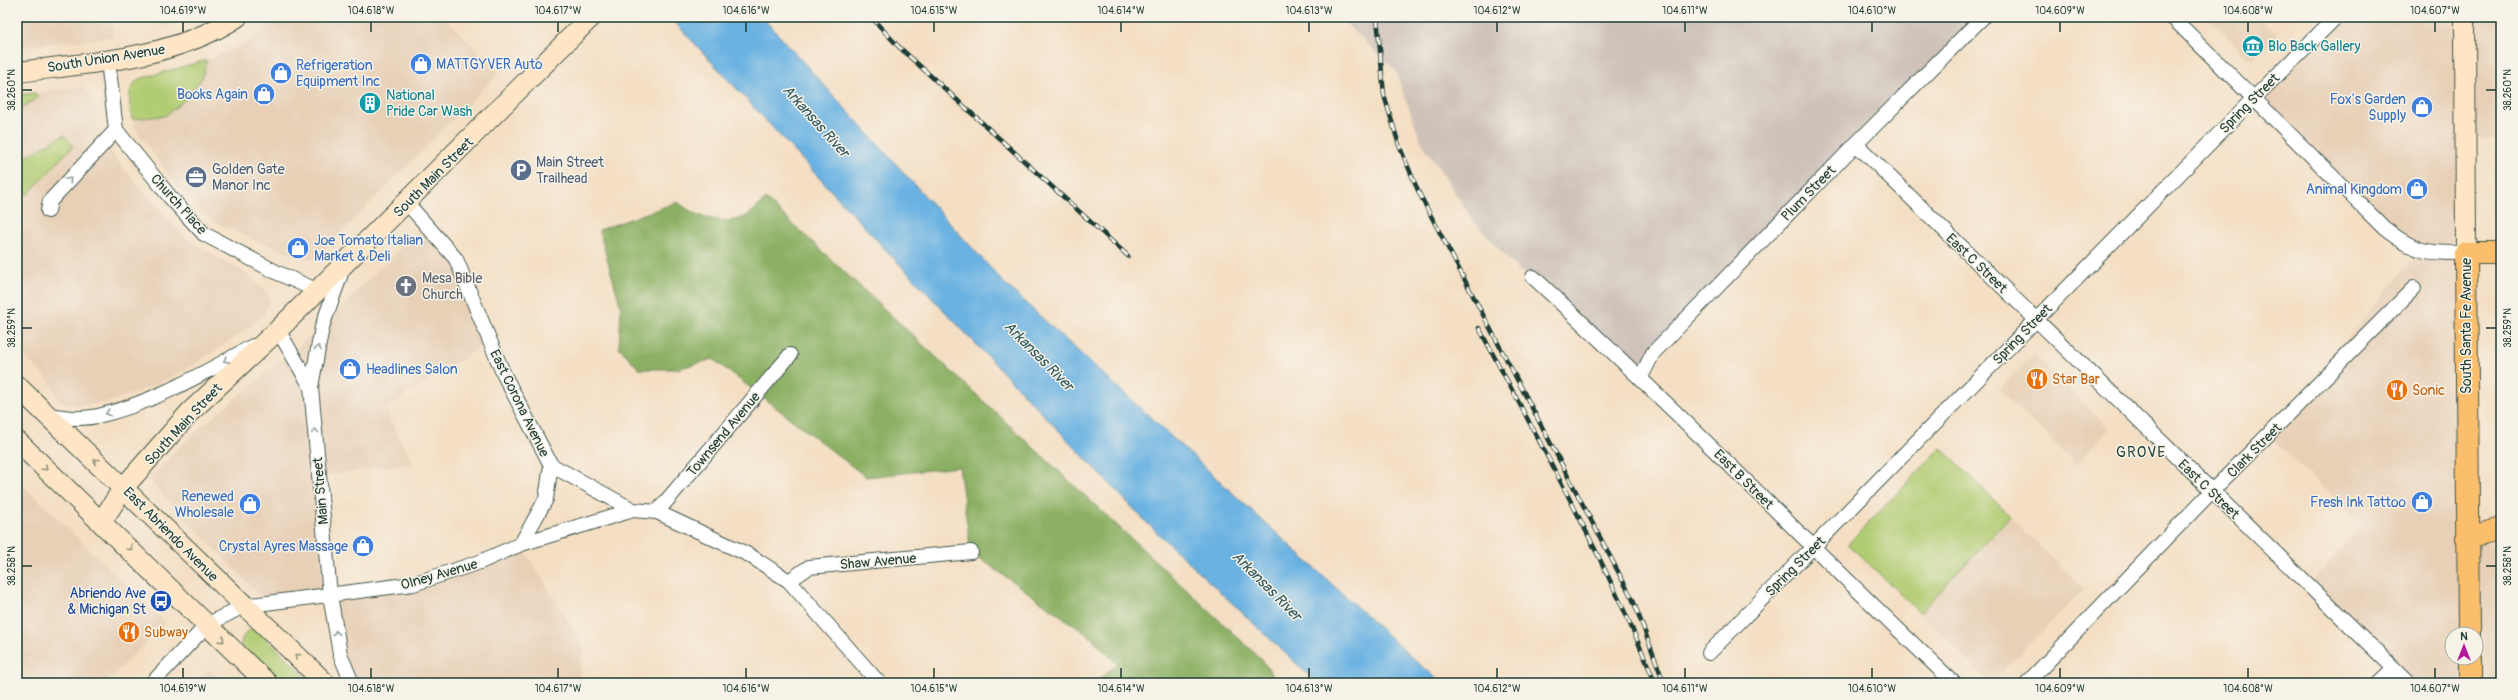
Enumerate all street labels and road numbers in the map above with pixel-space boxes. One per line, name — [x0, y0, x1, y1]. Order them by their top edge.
street label: South Union Avenue — [46, 41, 166, 76]
street label: Spring Street — [2216, 69, 2283, 137]
street label: South Main Street — [390, 134, 477, 221]
street label: Plum Street — [1778, 162, 1839, 225]
street label: Church Place — [147, 171, 210, 238]
street label: East C Street — [1943, 230, 2011, 297]
street label: South Santa Fe Avenue — [2458, 258, 2475, 394]
street label: Spring Street — [1989, 300, 2056, 368]
street label: East Corona Avenue — [486, 347, 553, 460]
street label: South Main Street — [141, 380, 226, 469]
street label: Townsend Avenue — [683, 388, 764, 480]
street label: Clark Street — [2223, 419, 2285, 481]
street label: East B Street — [1710, 446, 1777, 513]
street label: Main Street — [309, 456, 332, 526]
street label: East C Street — [2175, 456, 2243, 523]
street label: East Abriendo Avenue — [120, 483, 222, 585]
street label: Spring Street — [1762, 532, 1829, 600]
street label: Shaw Avenue — [839, 550, 917, 573]
street label: Olney Avenue — [399, 555, 480, 594]

